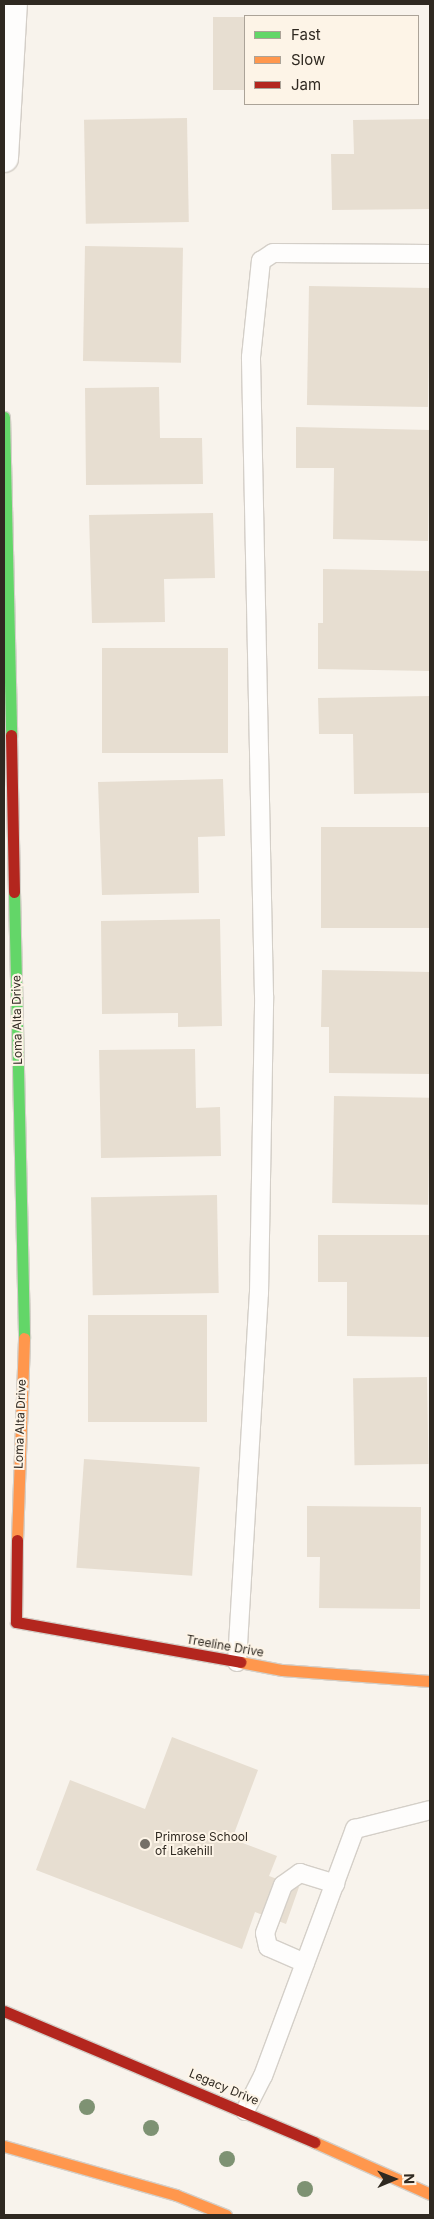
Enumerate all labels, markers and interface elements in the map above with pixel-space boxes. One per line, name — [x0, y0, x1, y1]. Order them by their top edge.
legend — [244, 15, 419, 105]
text: Fast — [291, 25, 321, 44]
text: Slow — [291, 50, 325, 69]
text: Jam — [291, 75, 321, 94]
street label: Loma Alta Drive — [9, 975, 25, 1065]
street label: Loma Alta Drive — [11, 1379, 29, 1469]
street label: Treeline Drive — [185, 1632, 265, 1660]
place label: Primrose School of Lakehill — [155, 1830, 248, 1858]
marker: Primrose School of Lakehill — [139, 1838, 151, 1850]
street label: Legacy Drive — [187, 2066, 261, 2108]
north arrow — [369, 2154, 419, 2204]
text: N — [401, 2173, 418, 2184]

